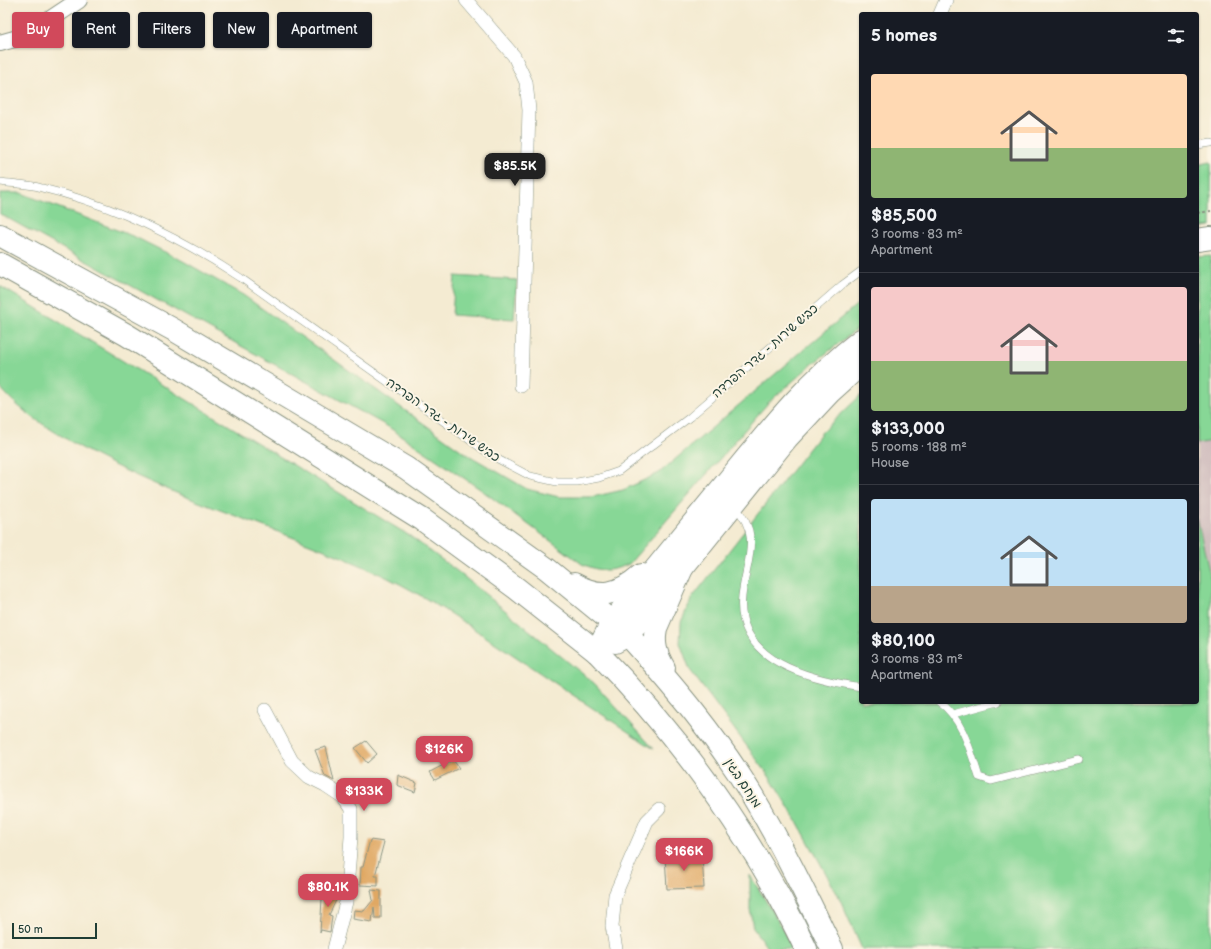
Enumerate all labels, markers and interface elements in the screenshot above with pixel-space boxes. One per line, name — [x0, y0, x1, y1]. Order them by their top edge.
chip: Buy — [12, 12, 64, 48]
chip: Rent — [72, 12, 130, 48]
chip: Filters — [138, 12, 205, 48]
chip: New — [213, 12, 269, 48]
chip: Apartment — [277, 12, 372, 48]
icon: filters — [1165, 25, 1187, 47]
text: 5 homes — [871, 26, 937, 46]
icon: home — [993, 100, 1065, 172]
pin: $85.5K — [482, 153, 548, 187]
text: $85.5K — [493, 158, 537, 174]
text: $85,500 — [871, 206, 937, 226]
text: 3 rooms · 83 m² — [871, 226, 963, 242]
text: Apartment — [871, 242, 932, 258]
street label: כביש שירות - גדר הפרדה — [709, 300, 821, 402]
icon: home — [993, 313, 1065, 385]
street label: כביש שירות - גדר הפרדה — [383, 375, 503, 465]
text: $133,000 — [871, 419, 945, 439]
text: 5 rooms · 188 m² — [871, 439, 967, 455]
text: House — [871, 455, 909, 471]
icon: home — [993, 525, 1065, 597]
text: $80,100 — [871, 631, 935, 651]
text: 3 rooms · 83 m² — [871, 651, 963, 667]
text: Apartment — [871, 667, 932, 683]
pin: $126K — [416, 736, 472, 770]
text: $126K — [425, 741, 463, 757]
street label: מנחם בגין — [721, 755, 765, 811]
pin: $133K — [336, 778, 392, 812]
text: $133K — [345, 783, 383, 799]
pin: $166K — [656, 838, 712, 872]
text: $166K — [665, 843, 703, 859]
pin: $80.1K — [295, 874, 361, 908]
text: $80.1K — [307, 879, 349, 895]
scale bar — [12, 921, 97, 940]
text: 50 m — [18, 923, 43, 936]

